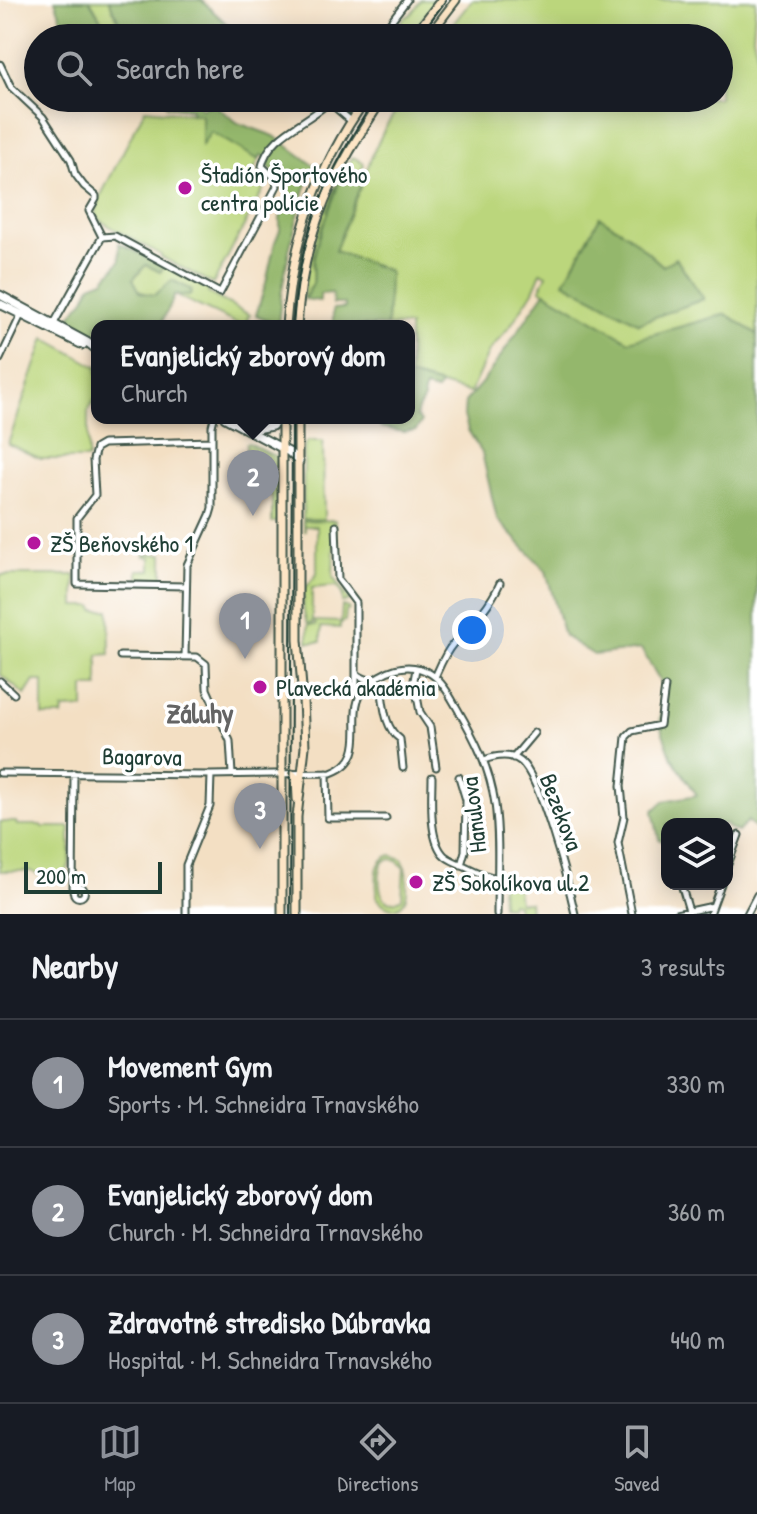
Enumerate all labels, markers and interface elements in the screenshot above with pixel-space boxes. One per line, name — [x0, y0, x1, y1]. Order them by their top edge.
search box — [24, 24, 733, 112]
icon: search — [52, 46, 96, 90]
text: Search here — [116, 48, 244, 88]
place label: Štadión Športového centra polície — [201, 158, 368, 218]
marker: Štadión Športového centra polície — [176, 179, 194, 197]
popup — [91, 320, 415, 424]
text: Evanjelický zborový dom — [121, 335, 385, 375]
text: Church — [121, 375, 187, 410]
pin: 2 — [227, 450, 279, 516]
place label: ZŠ Beňovského 1 — [50, 527, 193, 559]
marker: ZŠ Beňovského 1 — [25, 534, 43, 552]
pin: 1 — [219, 593, 271, 659]
your location — [452, 610, 492, 650]
place label: Plavecká akadémia — [276, 671, 435, 703]
marker: Plavecká akadémia — [251, 678, 269, 696]
district label: Záluhy — [166, 694, 234, 733]
street label: Bagarova — [102, 739, 182, 773]
street label: Bezekova — [533, 769, 591, 855]
street label: Hanulova — [452, 775, 494, 855]
pin: 3 — [234, 783, 286, 849]
map controls — [661, 818, 733, 890]
button: layers — [661, 818, 733, 890]
scale bar — [24, 858, 162, 894]
text: 200 m — [36, 861, 86, 891]
place label: ZŠ Sokolíkova ul.2 — [432, 866, 589, 898]
marker: ZŠ Sokolíkova ul.2 — [407, 873, 425, 891]
text: Nearby — [32, 943, 118, 989]
text: 3 results — [641, 949, 725, 984]
text: Movement Gym — [108, 1046, 273, 1086]
text: 1 — [53, 1066, 63, 1101]
text: 330 m — [666, 1066, 725, 1101]
text: Sports · M. Schneidra Trnavského — [108, 1086, 419, 1121]
text: Evanjelický zborový dom — [108, 1174, 373, 1214]
text: 2 — [52, 1194, 64, 1229]
text: 360 m — [668, 1194, 725, 1229]
text: Church · M. Schneidra Trnavského — [108, 1214, 423, 1249]
text: Zdravotné stredisko Dúbravka — [108, 1302, 430, 1342]
text: 3 — [52, 1322, 64, 1357]
text: 440 m — [670, 1322, 725, 1357]
text: Hospital · M. Schneidra Trnavského — [108, 1342, 432, 1377]
tab: Map — [98, 1420, 142, 1498]
tab: Directions — [338, 1420, 419, 1498]
tab: Saved — [614, 1420, 659, 1498]

